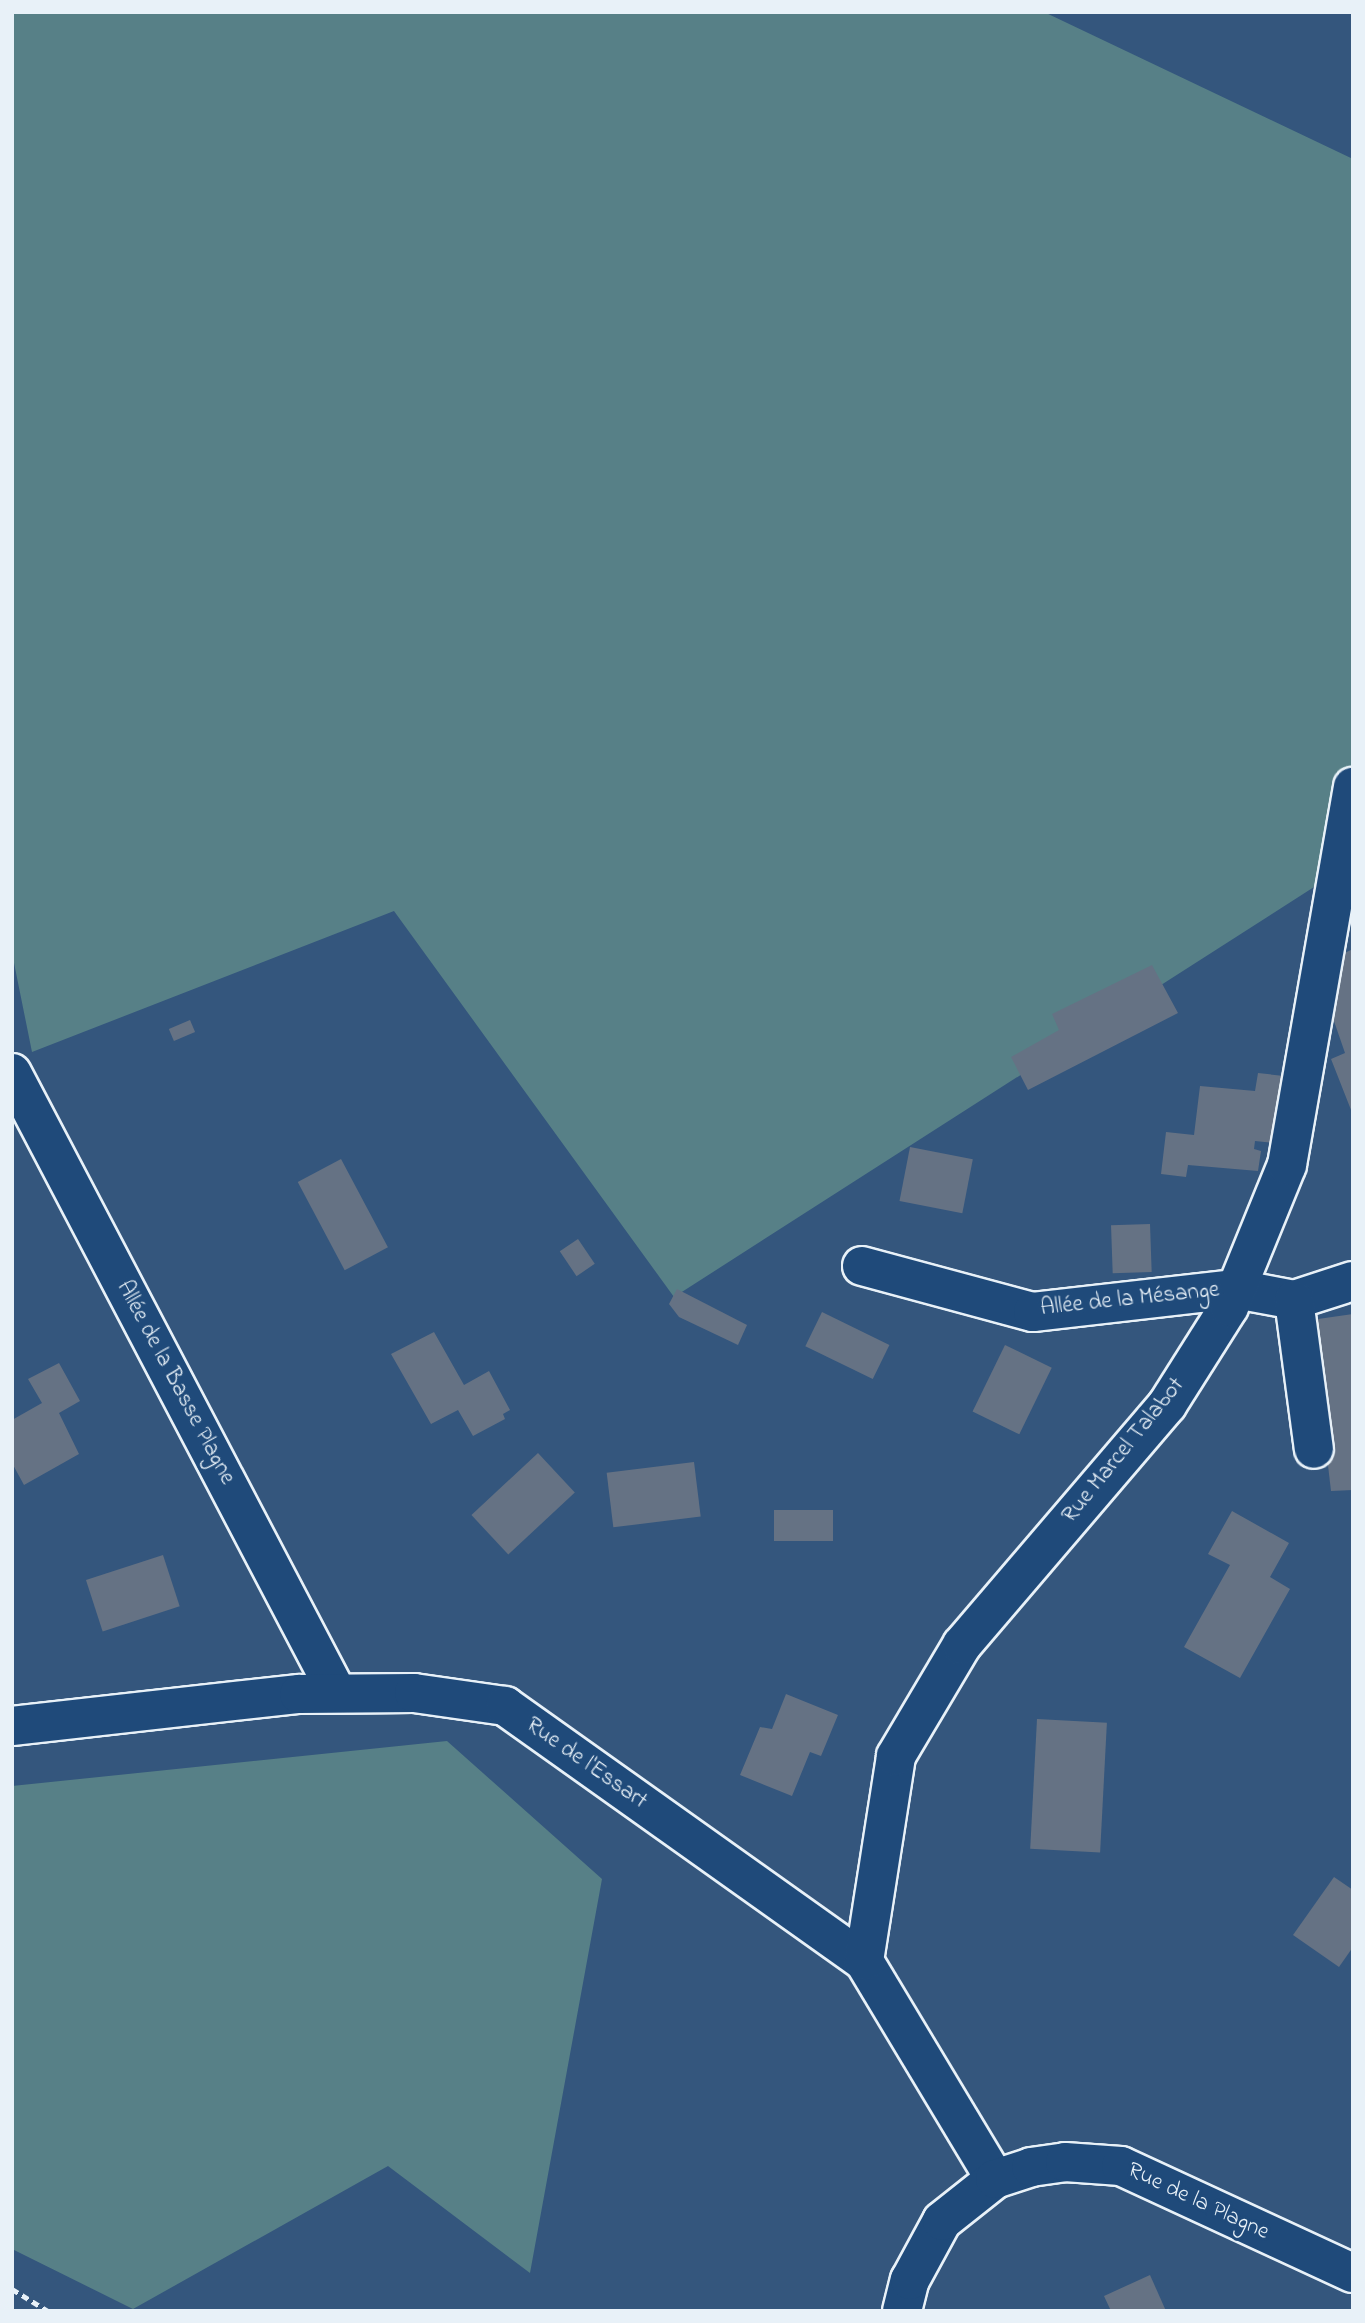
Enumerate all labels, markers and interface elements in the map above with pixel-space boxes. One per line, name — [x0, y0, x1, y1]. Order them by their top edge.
street label: Allée de la Basse Plagne — [110, 1276, 240, 1490]
street label: Allée de la Mésange — [1039, 1277, 1221, 1323]
street label: Rue Marcel Talabot — [1057, 1373, 1191, 1529]
street label: Rue de l'Essart — [520, 1712, 652, 1816]
street label: Rue de la Plagne — [1123, 2157, 1273, 2247]

